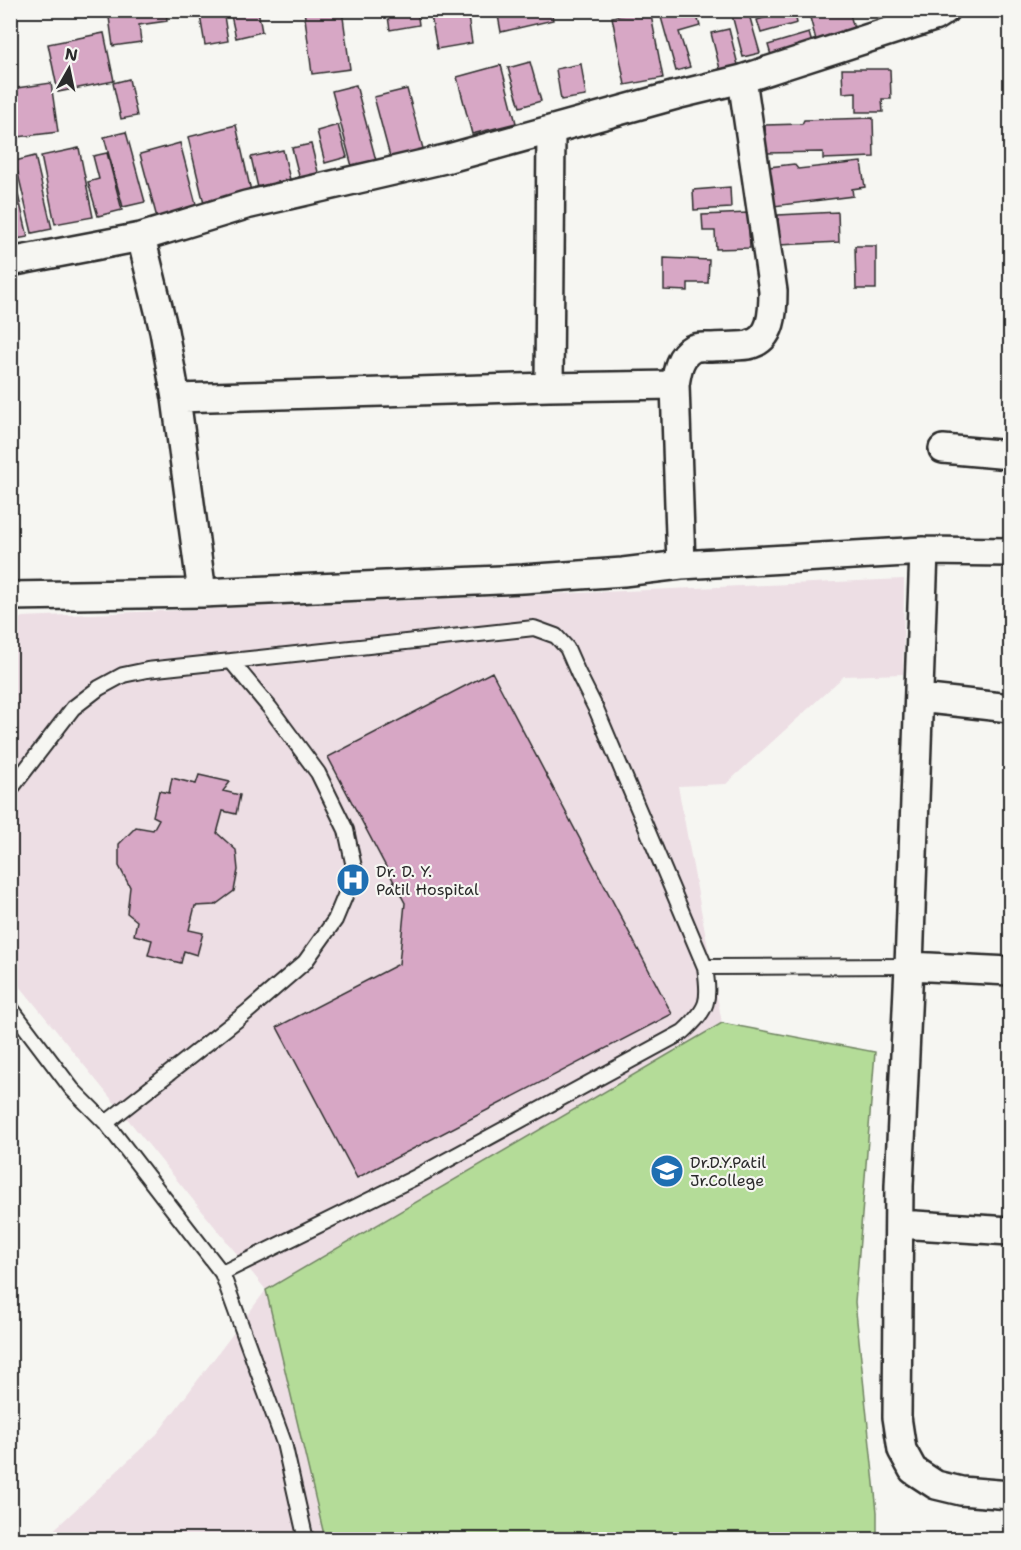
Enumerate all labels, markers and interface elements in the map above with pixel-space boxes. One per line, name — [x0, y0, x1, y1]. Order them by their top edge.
north arrow — [39, 39, 99, 99]
text: N — [63, 43, 79, 66]
place label: Dr. D. Y. Patil Hospital — [376, 861, 479, 900]
hospital icon: Dr. D. Y. Patil Hospital — [335, 862, 371, 898]
place label: Dr.D.Y.Patil Jr.College — [690, 1152, 766, 1191]
school or university icon: Dr.D.Y.Patil Jr.College — [649, 1153, 685, 1189]

